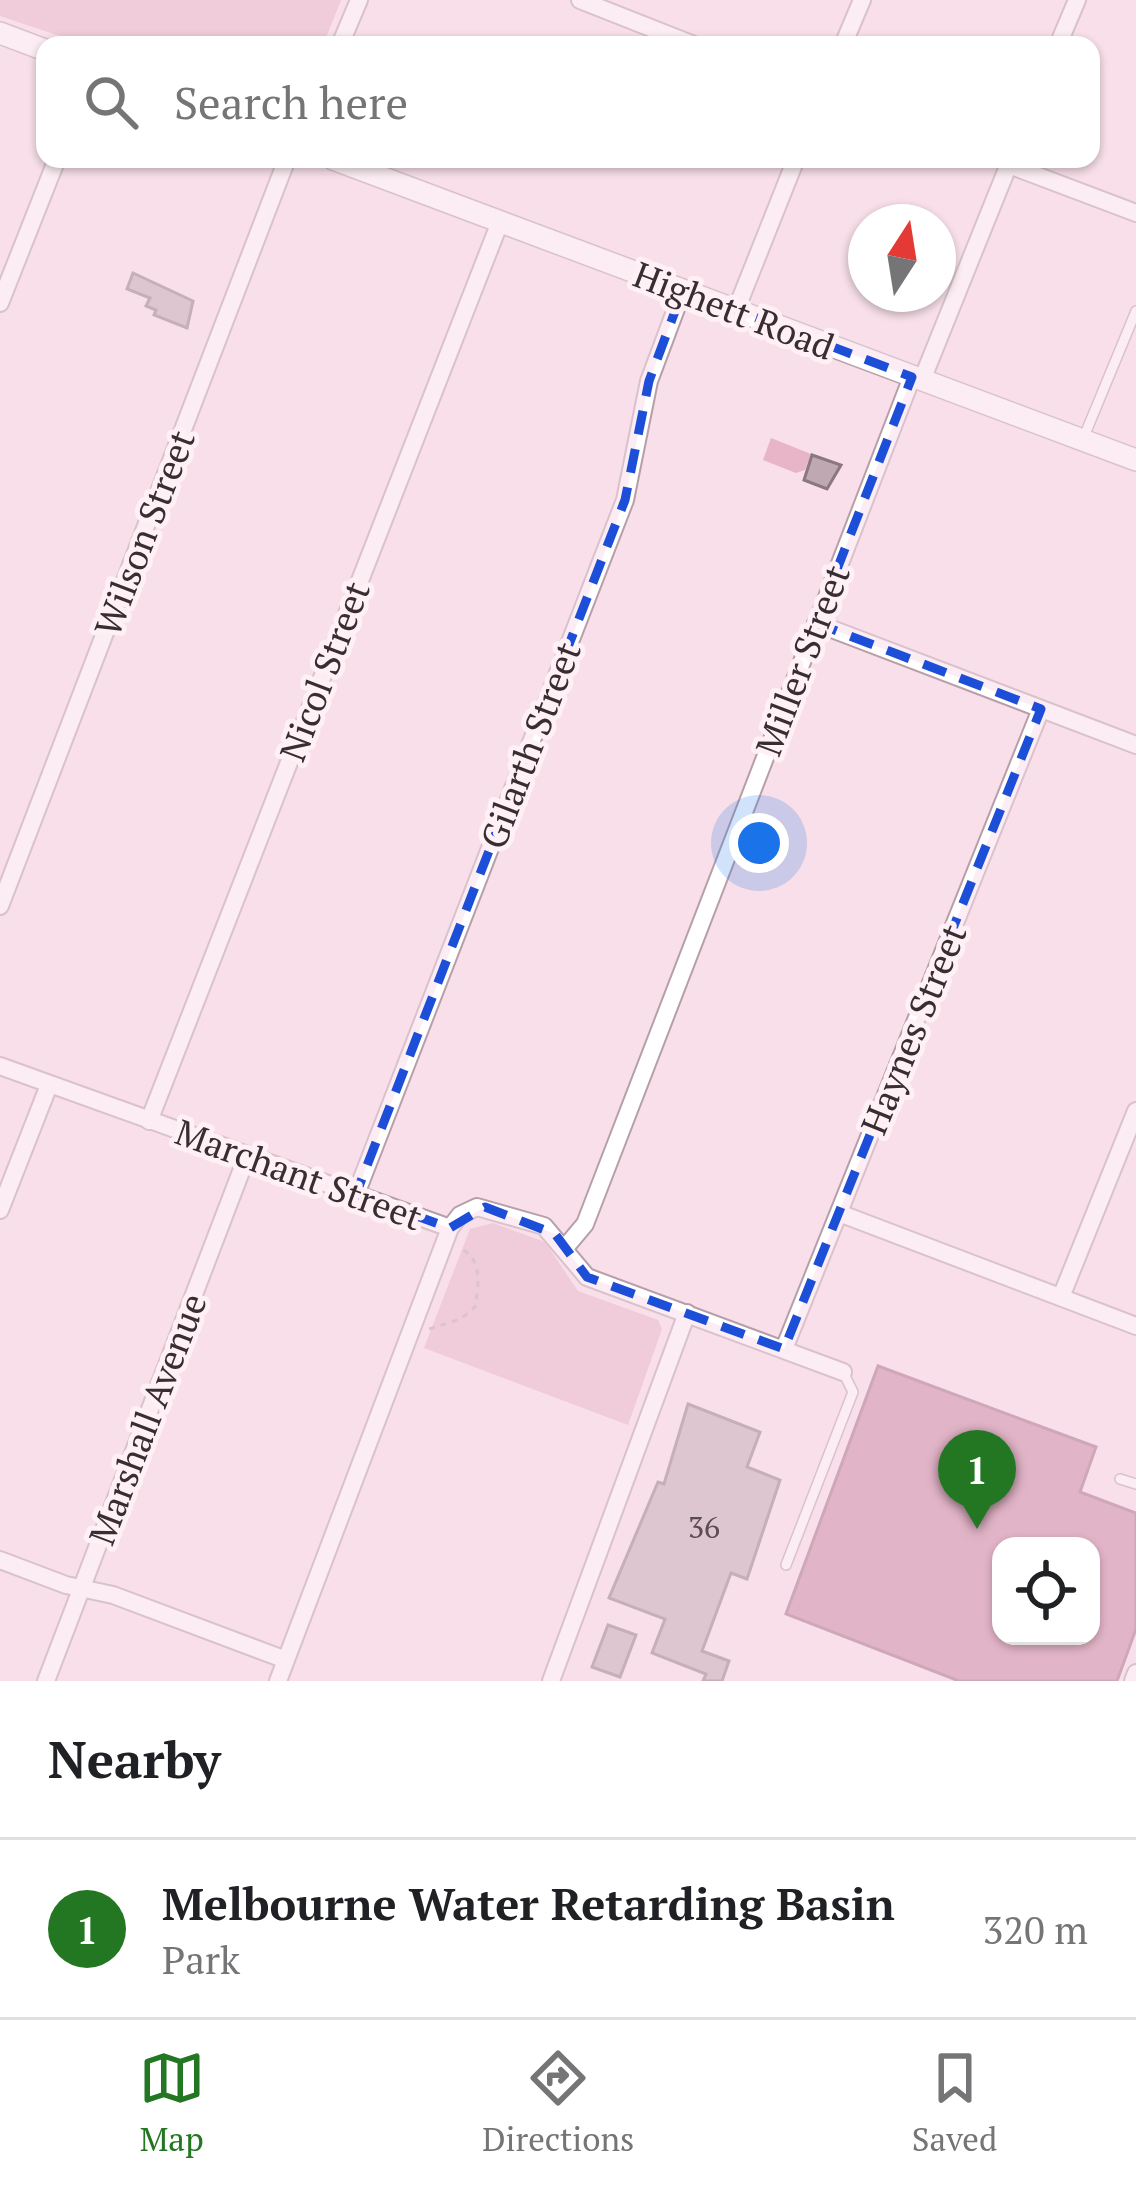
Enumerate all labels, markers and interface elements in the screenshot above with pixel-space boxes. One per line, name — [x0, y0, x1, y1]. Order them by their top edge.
search box — [36, 36, 1100, 168]
icon: search — [78, 69, 144, 135]
text: Search here — [174, 72, 408, 132]
north arrow — [848, 204, 956, 312]
street label: Highett Road — [627, 250, 841, 370]
street label: Wilson Street — [83, 423, 205, 643]
street label: Miller Street — [744, 558, 860, 762]
street label: Nicol Street — [268, 574, 380, 768]
street label: Gilarth Street — [469, 635, 591, 855]
your location — [729, 813, 789, 873]
street label: Haynes Street — [850, 917, 976, 1141]
street label: Marchant Street — [169, 1108, 429, 1240]
street label: Marshall Avenue — [77, 1287, 217, 1551]
pin: 1 — [938, 1430, 1016, 1529]
house number: 36 — [688, 1507, 720, 1547]
map controls — [992, 1537, 1100, 1645]
button: locate — [992, 1537, 1100, 1645]
text: Nearby — [48, 1725, 221, 1793]
text: Melbourne Water Retarding Basin — [162, 1873, 895, 1933]
text: 1 — [76, 1903, 98, 1955]
text: 320 m — [983, 1903, 1088, 1955]
text: Park — [162, 1933, 240, 1985]
tab: Map — [139, 2045, 205, 2160]
tab: Directions — [482, 2045, 634, 2160]
tab: Saved — [912, 2045, 997, 2160]

